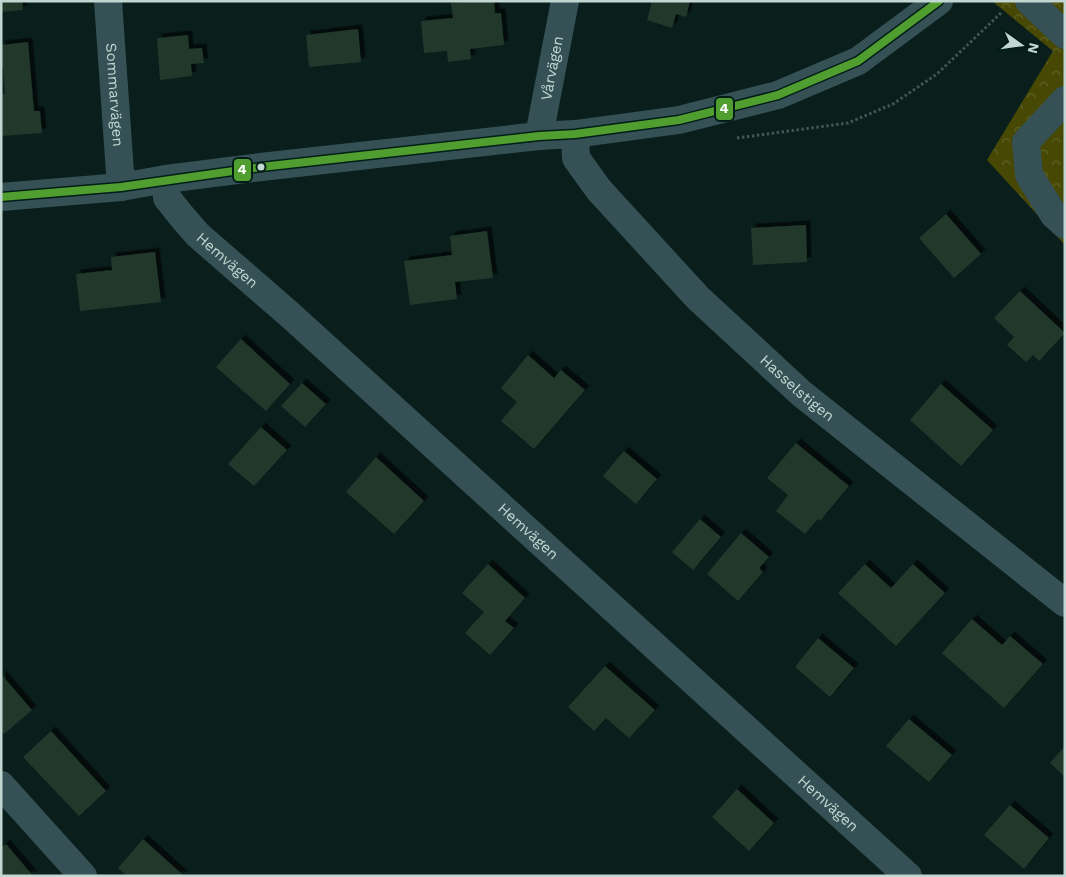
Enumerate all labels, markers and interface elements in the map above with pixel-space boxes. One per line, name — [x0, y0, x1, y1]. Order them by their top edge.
north arrow — [996, 20, 1046, 70]
street label: Vårvägen — [537, 34, 567, 102]
text: N — [1025, 41, 1043, 55]
street label: Sommarvägen — [102, 42, 127, 147]
line badge: 4 — [715, 97, 734, 121]
text: 4 — [719, 100, 729, 116]
line badge: 4 — [233, 158, 252, 182]
text: 4 — [237, 161, 247, 177]
unlabelled marker — [256, 162, 266, 172]
street label: Hemvägen — [193, 229, 262, 292]
street label: Hasselstigen — [756, 351, 838, 425]
street label: Hemvägen — [494, 499, 562, 563]
street label: Hemvägen — [794, 771, 862, 836]

